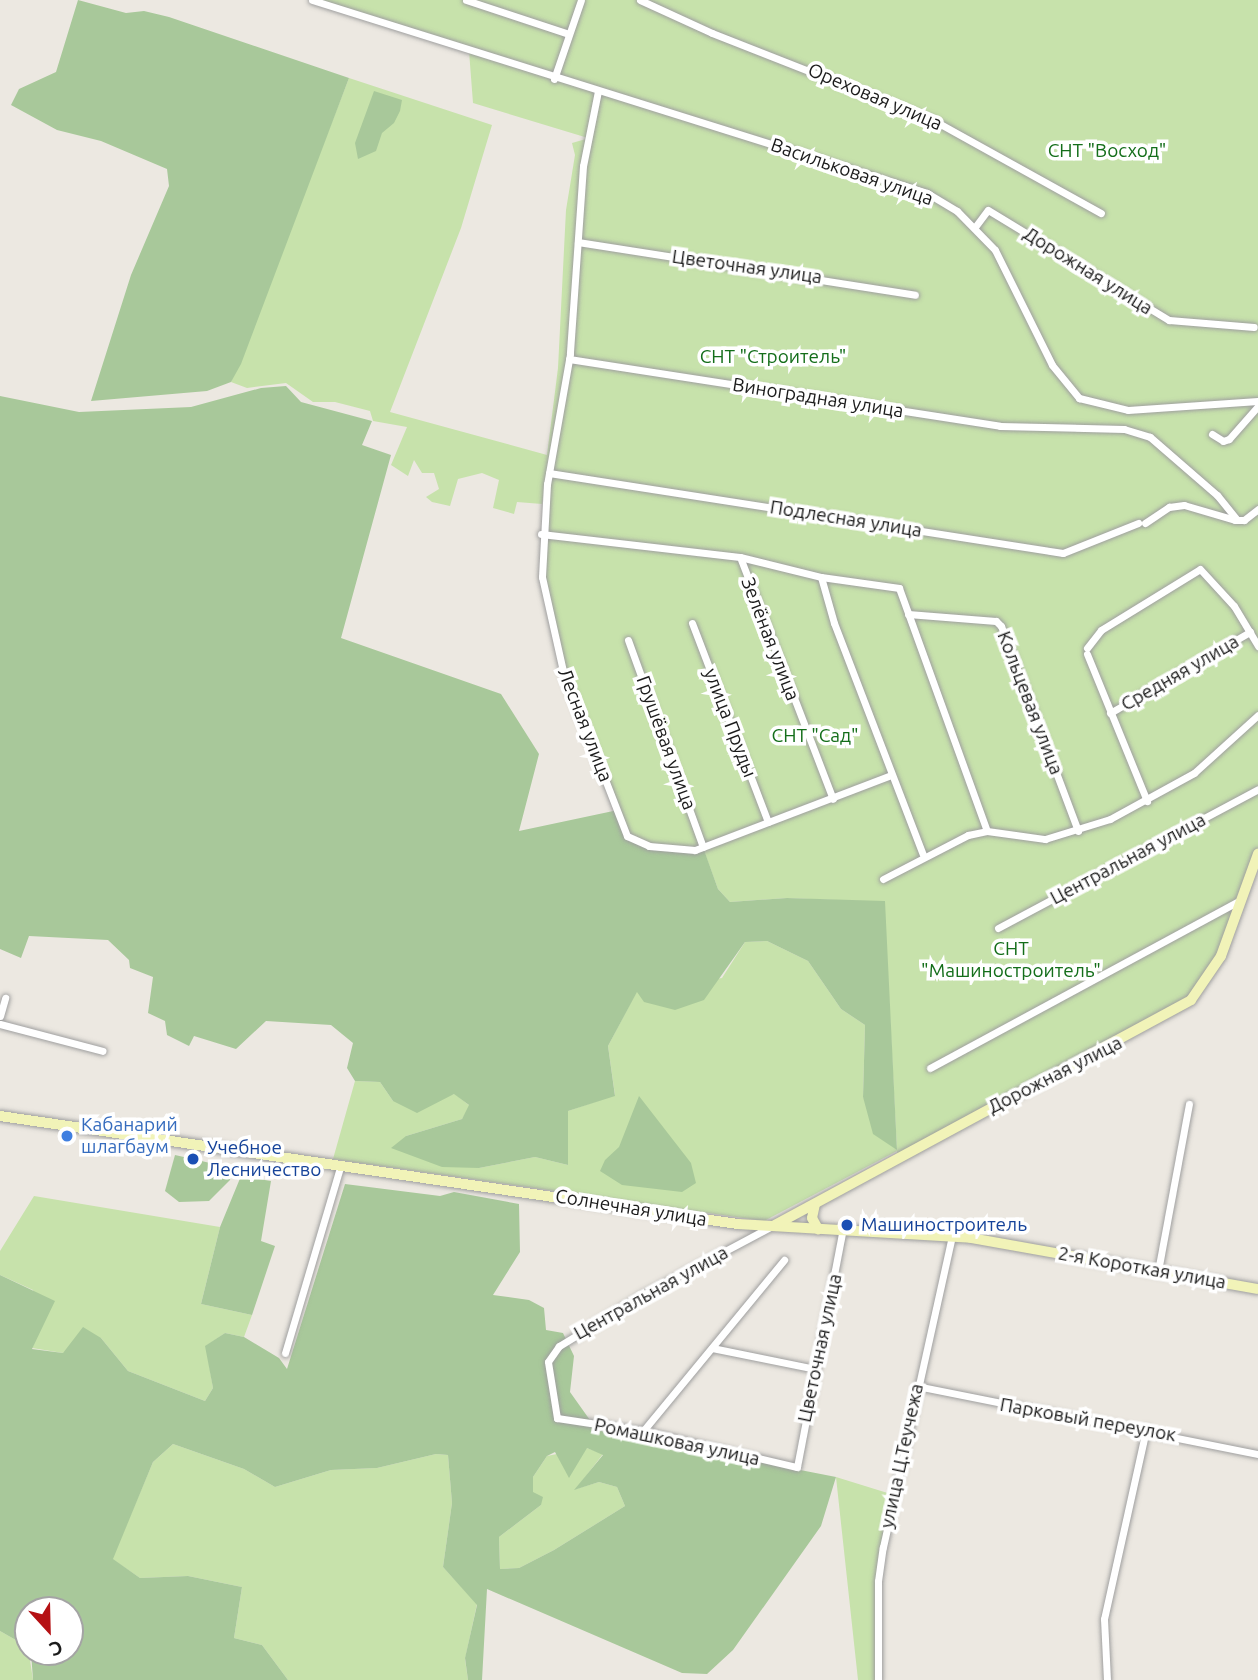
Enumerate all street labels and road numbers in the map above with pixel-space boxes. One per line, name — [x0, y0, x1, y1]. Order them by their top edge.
street label: Ореховая улица — [804, 58, 946, 136]
street label: Васильковая улица — [768, 134, 936, 210]
street label: Дорожная улица — [1019, 222, 1157, 320]
street label: Цветочная улица — [671, 245, 823, 289]
street label: Виноградная улица — [731, 373, 905, 423]
street label: Подлесная улица — [768, 496, 924, 542]
street label: Зелёная улица — [736, 574, 804, 704]
street label: Кольцевая улица — [992, 628, 1068, 778]
street label: Средняя улица — [1117, 630, 1243, 716]
street label: Лесная улица — [553, 665, 617, 785]
street label: улица Пруды — [699, 665, 761, 781]
street label: Грушёвая улица — [631, 673, 701, 813]
street label: Центральная улица — [1046, 808, 1210, 910]
street label: Дорожная улица — [984, 1031, 1126, 1119]
street label: Солнечная улица — [554, 1185, 708, 1231]
street label: Центральная улица — [570, 1241, 732, 1345]
street label: 2-я Короткая улица — [1056, 1242, 1228, 1294]
street label: Цветочная улица — [793, 1272, 847, 1424]
street label: улица Ц.Теучежа — [876, 1382, 928, 1530]
street label: Парковый переулок — [998, 1393, 1178, 1447]
street label: Ромашковая улица — [592, 1413, 762, 1471]

